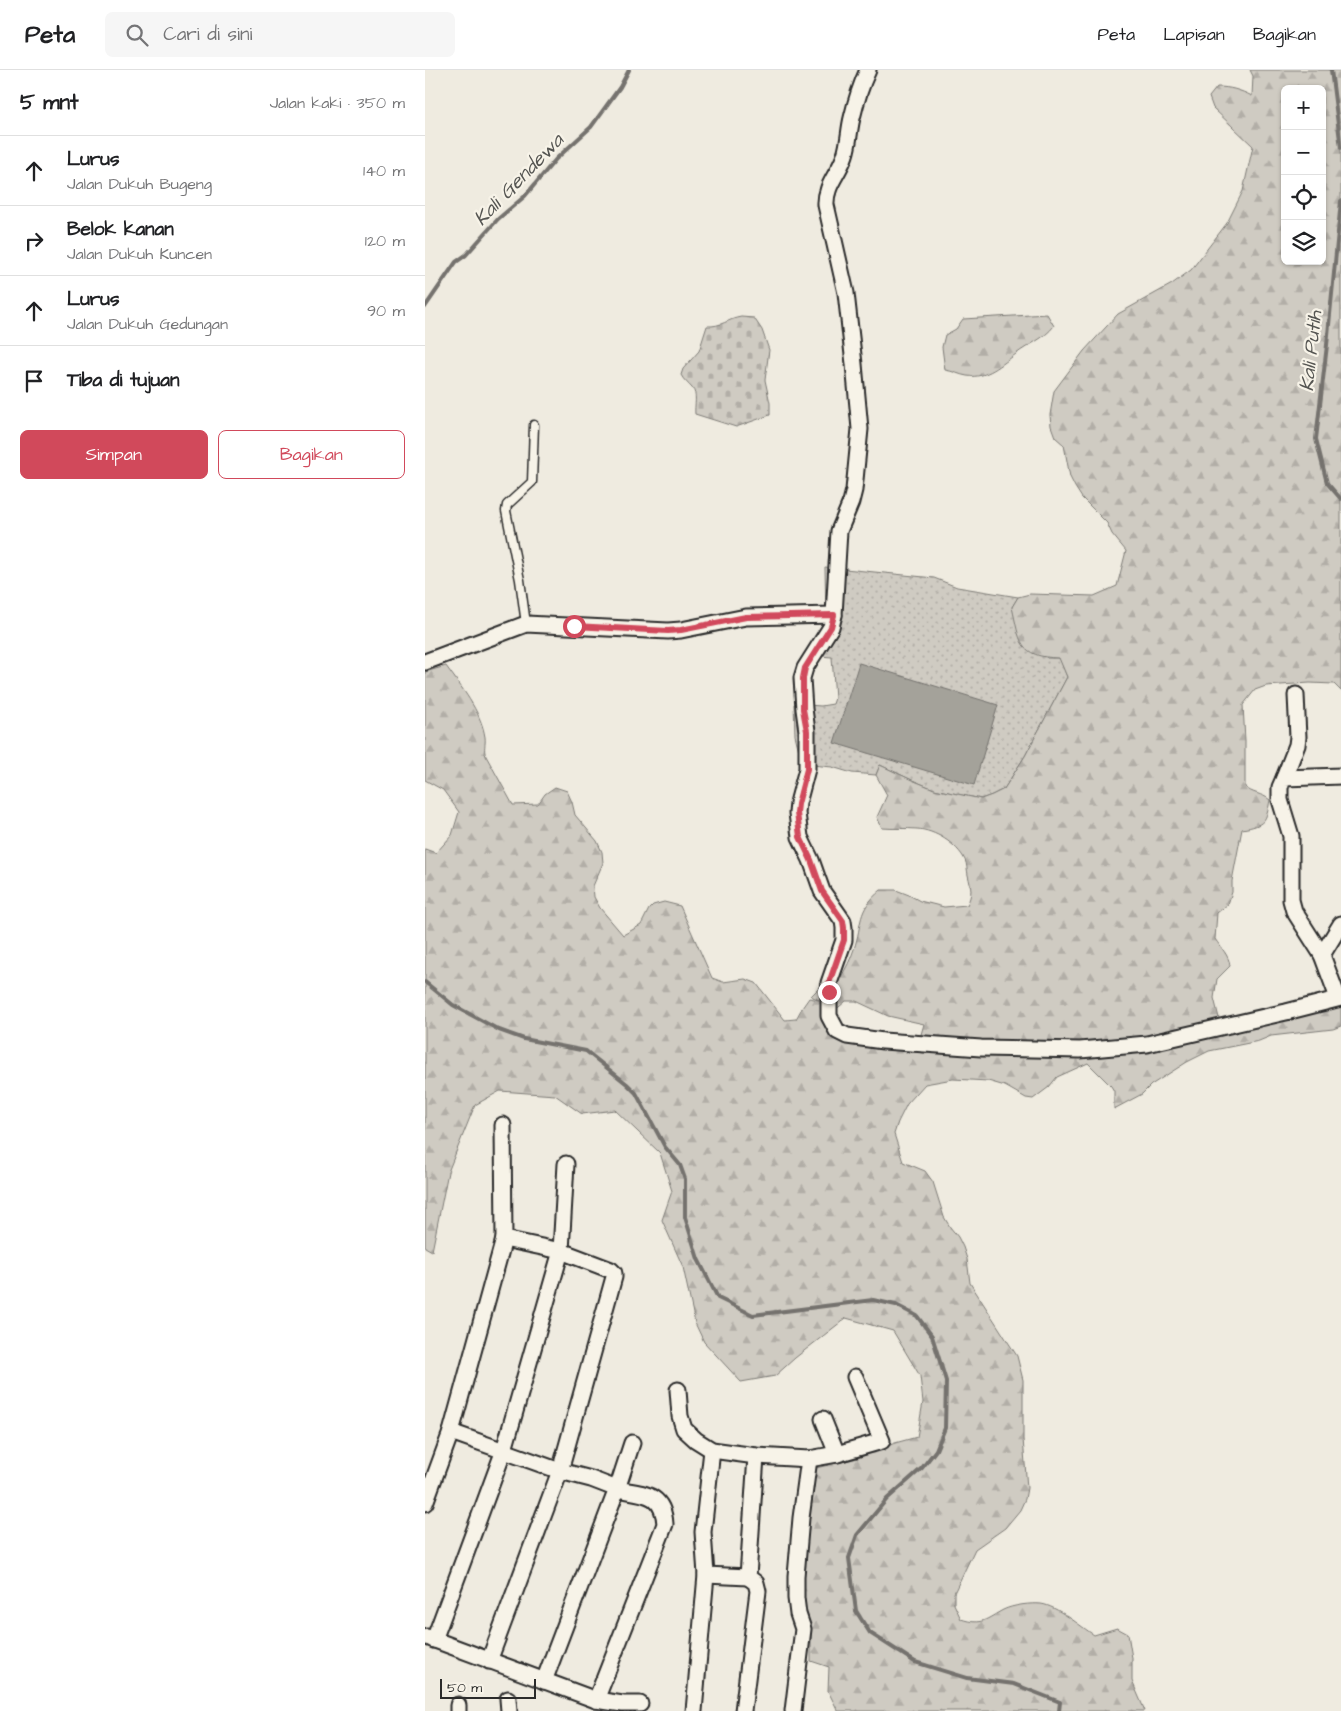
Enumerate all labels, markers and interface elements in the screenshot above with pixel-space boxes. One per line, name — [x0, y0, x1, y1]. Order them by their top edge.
search box — [105, 12, 455, 57]
text: Peta — [25, 18, 75, 52]
icon: search — [123, 21, 151, 49]
text: Cari di sini — [163, 21, 252, 48]
text: Peta — [1098, 22, 1135, 47]
text: Lapisan — [1163, 22, 1225, 47]
text: Bagikan — [1253, 22, 1316, 47]
map controls — [1281, 85, 1326, 265]
button: + — [1281, 85, 1326, 130]
text: 5 mnt — [20, 88, 79, 117]
text: Jalan kaki · 350 m — [270, 92, 405, 114]
water label: Kali Gendewa — [467, 127, 571, 232]
button: − — [1281, 130, 1326, 175]
text: Lurus — [67, 146, 119, 173]
icon: ahead — [20, 157, 48, 185]
text: 140 m — [363, 160, 405, 182]
text: Jalan Dukuh Bugeng — [67, 173, 212, 195]
button: locate — [1281, 175, 1326, 220]
text: Belok kanan — [67, 216, 174, 243]
button: layers — [1281, 220, 1326, 265]
icon: right — [20, 227, 48, 255]
text: 120 m — [365, 230, 405, 252]
text: Jalan Dukuh Kuncen — [67, 243, 212, 265]
text: Lurus — [67, 286, 119, 313]
icon: ahead — [20, 297, 48, 325]
text: 90 m — [367, 300, 405, 322]
water label: Kali Putih — [1293, 309, 1329, 393]
text: Jalan Dukuh Gedungan — [67, 313, 228, 335]
icon: arrive — [20, 367, 48, 395]
text: Tiba di tujuan — [67, 367, 179, 394]
button: Simpan — [20, 430, 208, 479]
button: Bagikan — [218, 430, 405, 479]
route start — [563, 615, 586, 638]
route end — [818, 981, 841, 1004]
scale bar — [440, 1676, 536, 1699]
text: 50 m — [447, 1678, 482, 1698]

